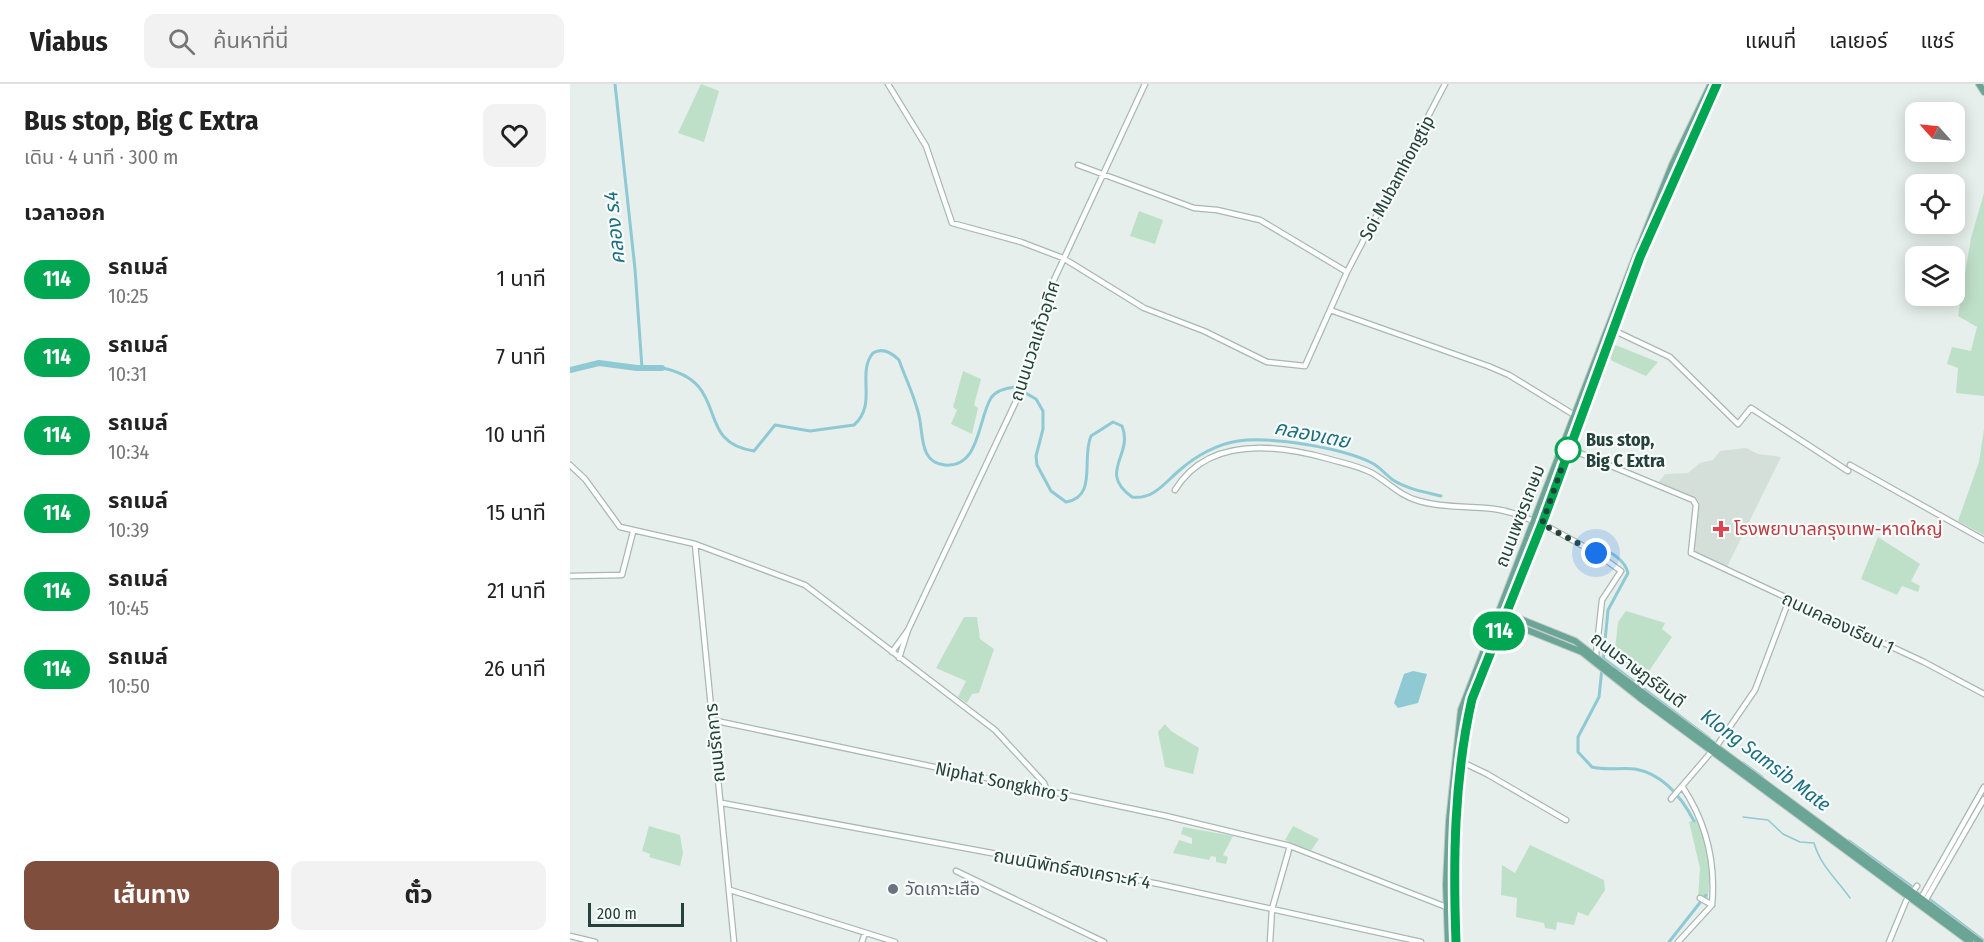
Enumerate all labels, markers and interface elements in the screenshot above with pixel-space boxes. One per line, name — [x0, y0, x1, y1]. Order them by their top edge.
search box — [144, 14, 564, 68]
text: Viabus — [30, 25, 108, 58]
icon: search — [165, 25, 198, 58]
text: ค้นหาที่นี่ — [213, 27, 289, 54]
text: แผนที่ — [1745, 28, 1796, 54]
text: เลเยอร์ — [1829, 28, 1888, 54]
text: แชร์ — [1921, 28, 1954, 54]
north arrow — [1905, 102, 1965, 162]
map controls — [1905, 102, 1965, 306]
text: Bus stop, Big C Extra — [24, 104, 259, 137]
button: heart — [483, 104, 546, 167]
street label: Soi Mubamhongtip — [1355, 112, 1439, 244]
text: เดิน · 4 นาที · 300 m — [24, 145, 178, 169]
button: locate — [1905, 174, 1965, 234]
water label: คลอง ร.4 — [598, 190, 630, 266]
text: เวลาออก — [24, 199, 105, 226]
button: layers — [1905, 246, 1965, 306]
text: รถเมล์ — [108, 253, 168, 280]
text: 1 นาที — [496, 265, 546, 292]
text: 114 — [43, 266, 71, 292]
street label: ถนนนวลแก้วอุทิศ — [1005, 278, 1065, 404]
text: 10:25 — [108, 284, 148, 308]
text: รถเมล์ — [108, 331, 168, 358]
text: 7 นาที — [496, 343, 546, 370]
text: 114 — [43, 344, 71, 370]
text: 10:31 — [108, 362, 147, 386]
text: รถเมล์ — [108, 409, 168, 436]
water label: คลองเตย — [1272, 415, 1354, 453]
text: 10 นาที — [485, 421, 546, 448]
text: 114 — [43, 422, 71, 448]
place label: Bus stop, Big C Extra — [1586, 429, 1665, 472]
marker: Bus stop, Big C Extra — [1555, 437, 1581, 463]
text: 10:34 — [108, 440, 149, 464]
street label: ถนนเพชรเกษม — [1490, 462, 1550, 570]
text: รถเมล์ — [108, 487, 168, 514]
text: 15 นาที — [486, 499, 546, 526]
text: 114 — [43, 500, 71, 526]
text: 10:39 — [108, 518, 149, 542]
place label: โรงพยาบาลกรุงเทพ-หาดใหญ่ — [1734, 518, 1943, 540]
marker: โรงพยาบาลกรุงเทพ-หาดใหญ่ — [1712, 520, 1730, 538]
your location — [1581, 538, 1611, 568]
text: รถเมล์ — [108, 565, 168, 592]
text: 21 นาที — [487, 577, 546, 604]
text: 114 — [43, 578, 71, 604]
street label: ถนนคลองเรียน 1 — [1778, 587, 1898, 659]
text: 10:45 — [108, 596, 149, 620]
line badge: 114 — [1464, 612, 1534, 650]
text: 114 — [1485, 618, 1513, 644]
street label: ถนนราษฎร์ยินดี — [1586, 627, 1690, 713]
text: รถเมล์ — [108, 643, 168, 670]
text: 26 นาที — [484, 655, 546, 682]
text: 114 — [43, 656, 71, 682]
text: 10:50 — [108, 674, 150, 698]
street label: ถนนรัถการ — [700, 702, 730, 784]
water label: Klong Samsib Mate — [1696, 703, 1836, 817]
street label: Niphat Songkhro 5 — [933, 757, 1071, 807]
street label: ถนนนิพัทธ์สงเคราะห์ 4 — [992, 844, 1152, 894]
button: เส้นทาง — [24, 861, 279, 930]
button: ตั๋ว — [291, 861, 546, 930]
place label: วัดเกาะเสือ — [905, 878, 980, 900]
marker: วัดเกาะเสือ — [886, 882, 900, 896]
scale bar — [588, 900, 684, 928]
text: 200 m — [597, 904, 637, 923]

